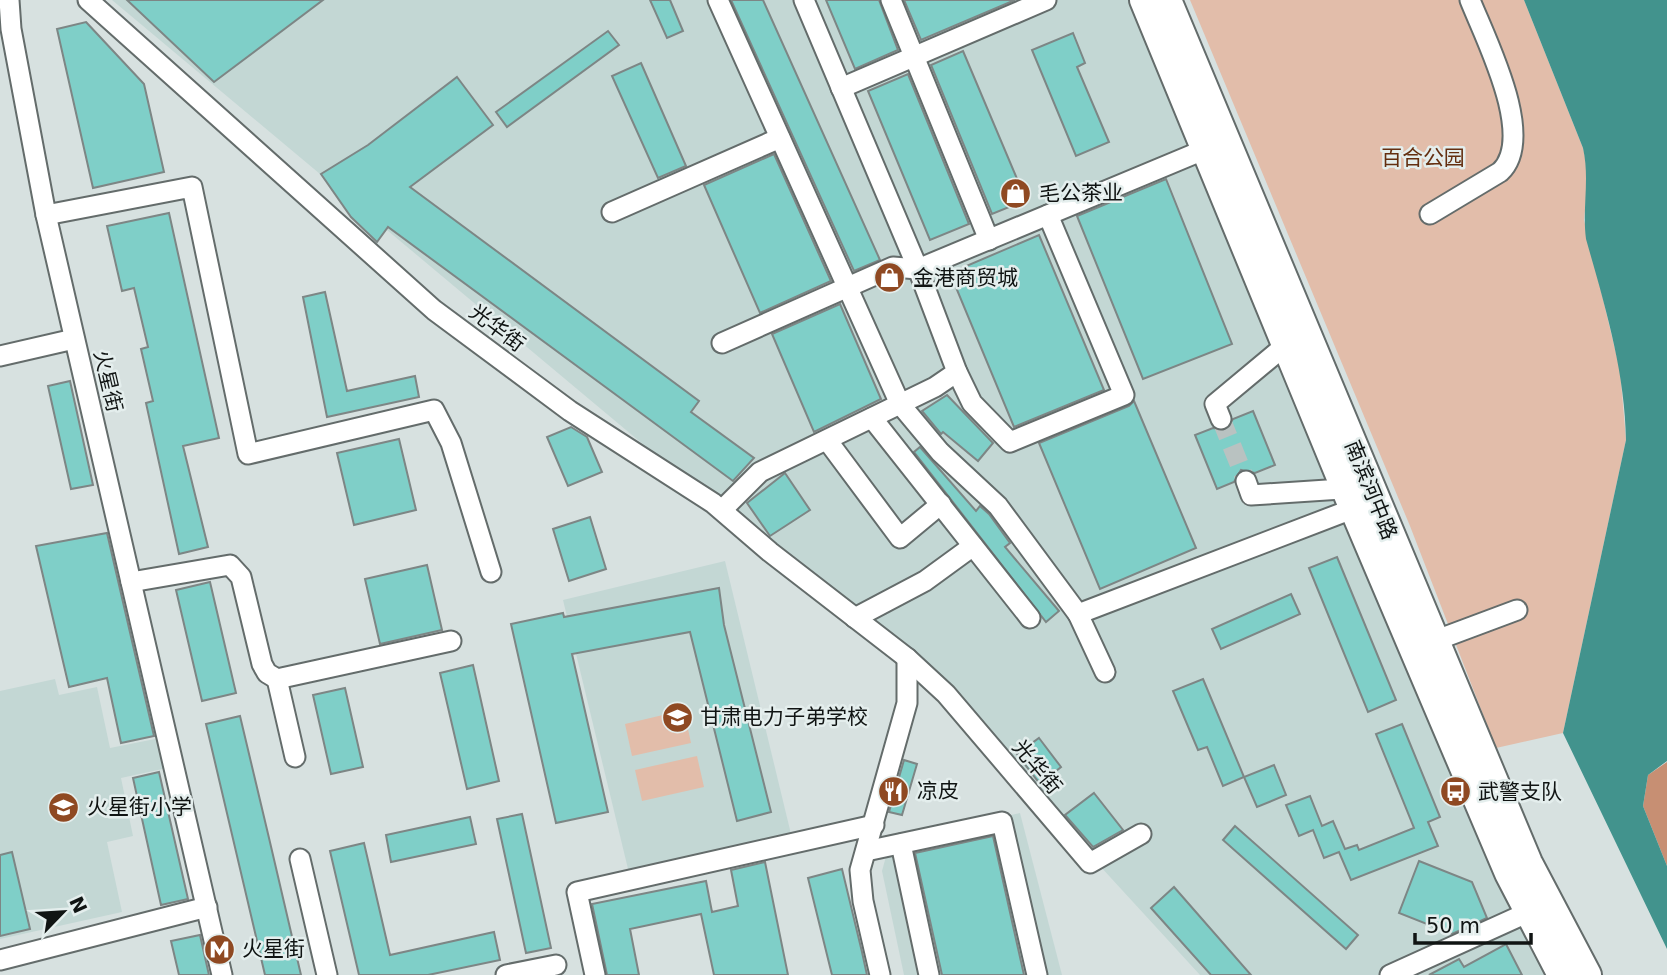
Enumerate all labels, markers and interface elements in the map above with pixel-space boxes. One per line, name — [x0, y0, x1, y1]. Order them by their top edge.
park label: 百合公园 — [1381, 146, 1465, 170]
shop icon: 毛公茶业 — [999, 176, 1033, 210]
place label: 毛公茶业 — [1039, 181, 1123, 205]
shop icon: 金港商贸城 — [873, 261, 907, 295]
place label: 金港商贸城 — [913, 266, 1018, 290]
street label: 光华街 — [465, 299, 529, 357]
street label: 火星街 — [89, 348, 127, 414]
street label: 南滨河中路 — [1340, 437, 1402, 543]
school or university icon: 甘肃电力子弟学校 — [660, 700, 694, 734]
place label: 甘肃电力子弟学校 — [700, 705, 868, 729]
street label: 光华街 — [1008, 735, 1066, 799]
restaurant icon: 凉皮 — [877, 774, 911, 808]
bus stop icon: 武警支队 — [1438, 775, 1472, 809]
place label: 凉皮 — [917, 779, 959, 803]
place label: 武警支队 — [1478, 780, 1562, 804]
school or university icon: 火星街小学 — [47, 790, 81, 824]
place label: 火星街小学 — [87, 795, 192, 819]
north arrow — [28, 877, 98, 947]
text: N — [65, 893, 92, 917]
scale bar — [1415, 902, 1530, 946]
text: 50 m — [1426, 914, 1480, 938]
metro station icon: 火星街 — [202, 932, 236, 966]
place label: 火星街 — [242, 937, 305, 961]

